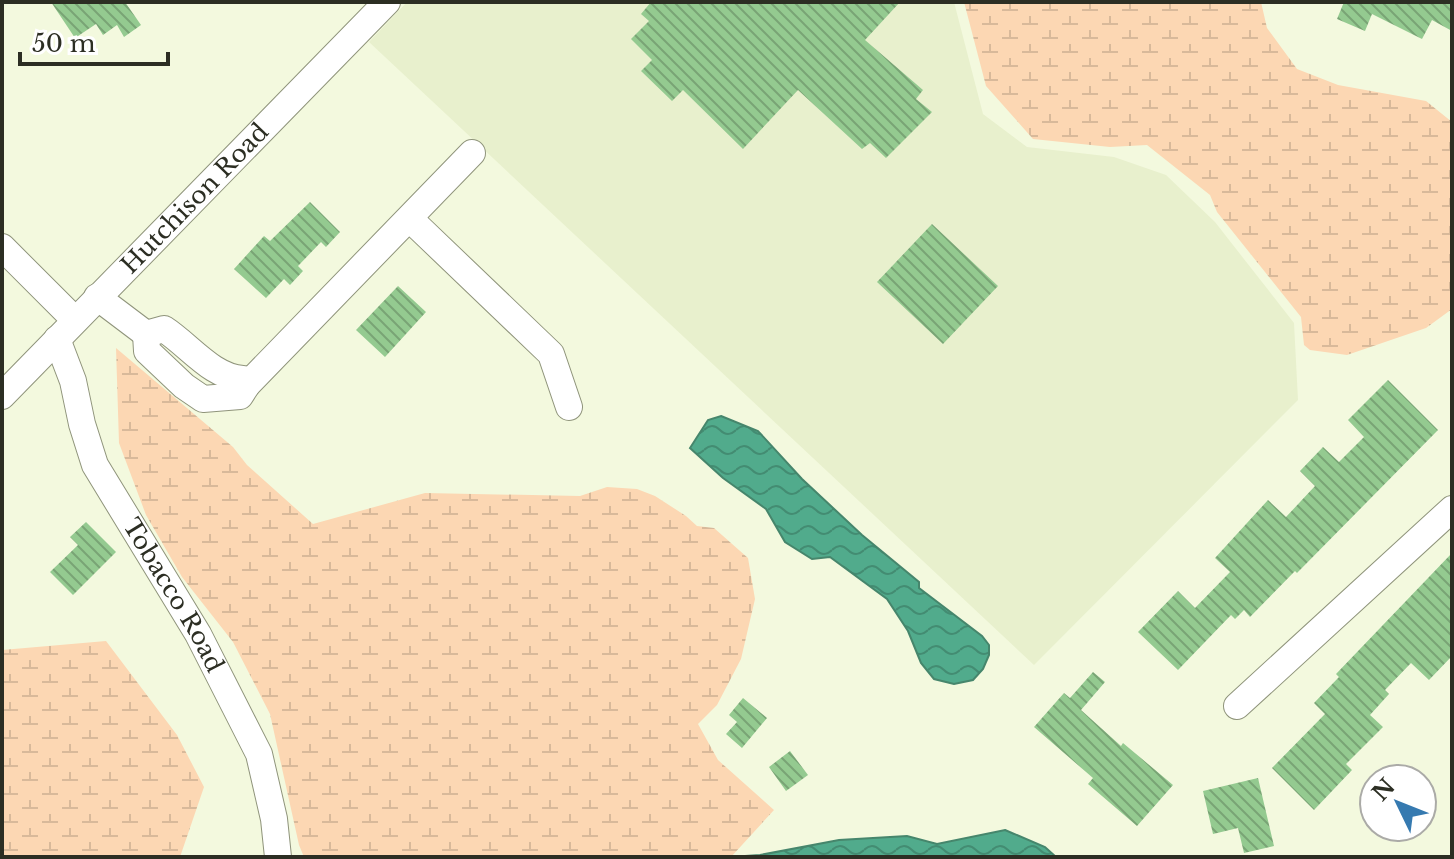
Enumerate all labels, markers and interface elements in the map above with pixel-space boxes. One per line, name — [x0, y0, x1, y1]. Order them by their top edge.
scale bar — [20, 16, 168, 66]
text: 50 m — [32, 29, 96, 58]
street label: Hutchison Road — [115, 117, 274, 279]
street label: Tobacco Road — [117, 513, 230, 677]
north arrow — [1358, 763, 1438, 843]
text: N — [1367, 773, 1401, 806]

